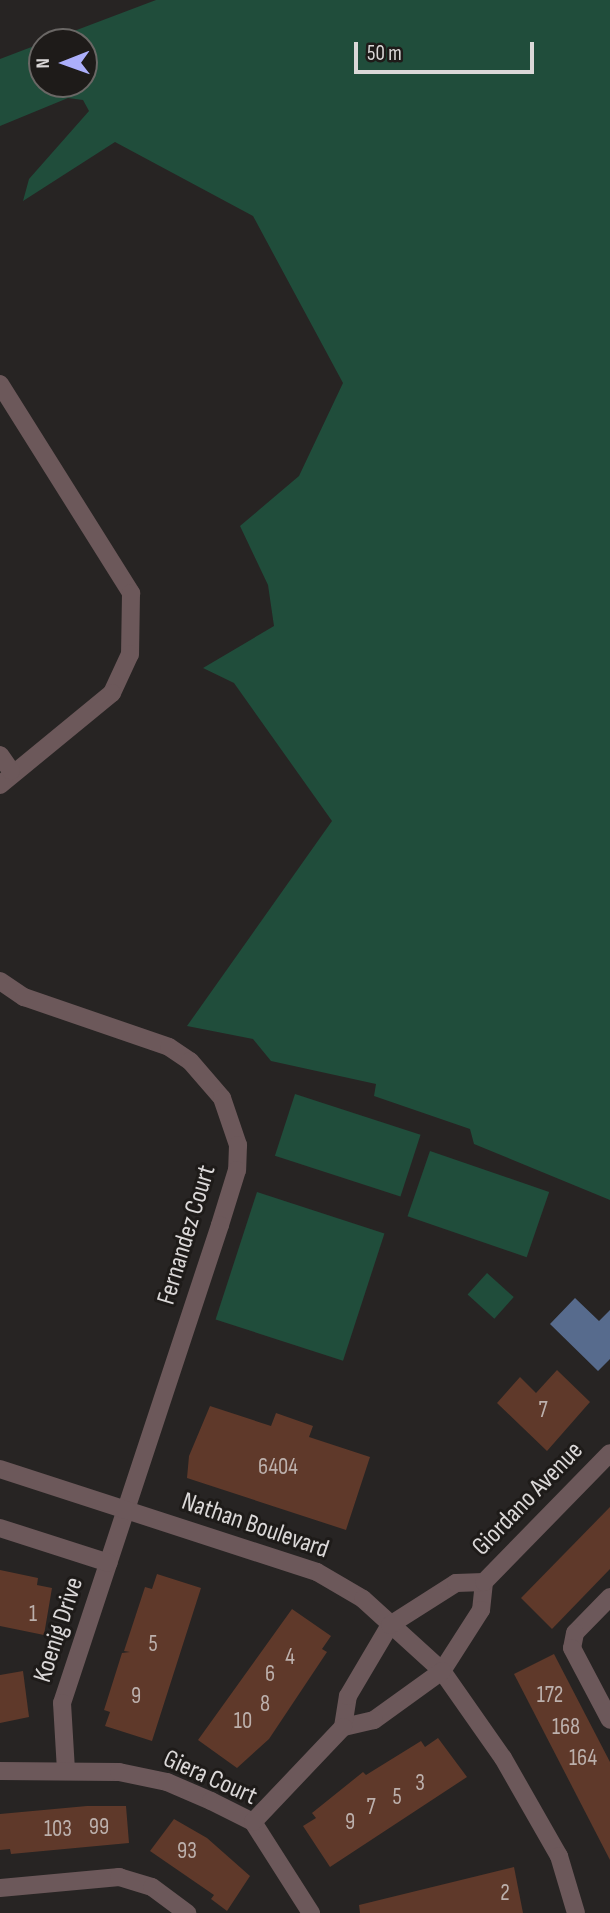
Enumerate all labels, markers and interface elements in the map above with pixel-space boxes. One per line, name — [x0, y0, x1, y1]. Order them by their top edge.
north arrow — [28, 28, 98, 98]
scale bar — [358, 28, 538, 72]
text: 50 m — [367, 41, 402, 66]
text: N — [32, 58, 55, 69]
street label: Fernandez Court — [151, 1162, 223, 1308]
house number: 7 — [538, 1396, 548, 1424]
street label: Giordano Avenue — [466, 1436, 590, 1562]
house number: 6404 — [258, 1453, 298, 1481]
street label: Nathan Boulevard — [177, 1486, 333, 1566]
street label: Koenig Drive — [27, 1574, 91, 1686]
house number: 1 — [29, 1600, 37, 1628]
house number: 5 — [148, 1630, 158, 1658]
house number: 4 — [285, 1643, 295, 1671]
house number: 6 — [265, 1660, 275, 1688]
house number: 172 — [537, 1681, 563, 1709]
house number: 9 — [131, 1682, 141, 1710]
house number: 8 — [260, 1690, 270, 1718]
house number: 10 — [234, 1707, 252, 1735]
house number: 168 — [552, 1713, 580, 1741]
street label: Giera Court — [158, 1744, 262, 1812]
house number: 164 — [569, 1744, 597, 1772]
house number: 3 — [415, 1769, 425, 1797]
house number: 5 — [392, 1783, 402, 1811]
house number: 7 — [366, 1793, 376, 1821]
house number: 9 — [345, 1808, 355, 1836]
house number: 99 — [89, 1813, 109, 1841]
house number: 103 — [44, 1815, 72, 1843]
house number: 93 — [177, 1837, 197, 1865]
house number: 2 — [500, 1879, 510, 1907]

